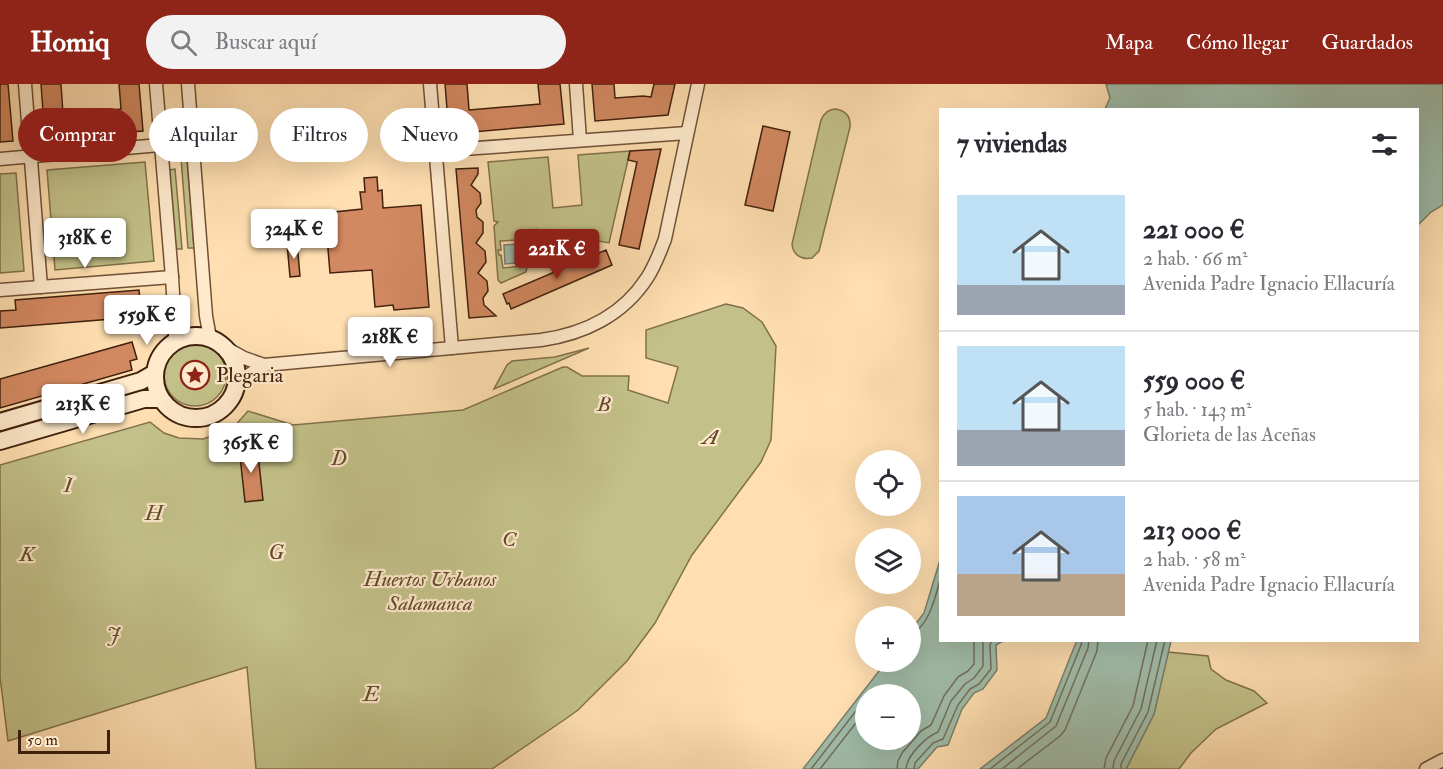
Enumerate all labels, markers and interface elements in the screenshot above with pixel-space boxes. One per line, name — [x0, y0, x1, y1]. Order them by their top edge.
search box — [146, 15, 566, 69]
text: Homiq — [30, 25, 110, 60]
icon: search — [167, 26, 200, 59]
text: Buscar aquí — [215, 28, 317, 56]
text: Mapa — [1105, 29, 1153, 56]
text: Cómo llegar — [1186, 29, 1289, 56]
text: Guardados — [1322, 29, 1413, 56]
chip: Comprar — [18, 108, 137, 162]
chip: Alquilar — [149, 108, 258, 162]
chip: Filtros — [270, 108, 368, 162]
chip: Nuevo — [380, 108, 479, 162]
text: 7 viviendas — [957, 128, 1067, 160]
icon: filters — [1368, 128, 1401, 161]
pin: 324K € — [245, 209, 343, 260]
text: 221 000 € — [1143, 214, 1245, 246]
text: 324K € — [265, 216, 323, 241]
pin: 318K € — [36, 218, 134, 269]
icon: home — [1005, 219, 1077, 291]
text: 318K € — [58, 225, 112, 250]
pin: 221K € — [508, 229, 606, 280]
text: 221K € — [528, 236, 586, 261]
text: 2 hab. · 66 m² — [1143, 246, 1248, 271]
text: Avenida Padre Ignacio Ellacuría — [1143, 271, 1395, 296]
pin: 559K € — [98, 295, 196, 346]
text: 559K € — [118, 302, 176, 327]
pin: 218K € — [341, 317, 439, 368]
text: 218K € — [362, 324, 418, 349]
place icon: Plegaria — [179, 359, 211, 391]
place label: Plegaria — [216, 362, 284, 389]
text: 559 000 € — [1143, 365, 1245, 397]
icon: home — [1005, 370, 1077, 442]
pin: 213K € — [34, 384, 132, 435]
text: 213K € — [56, 391, 110, 416]
park label: B — [596, 391, 611, 418]
text: 5 hab. · 143 m² — [1143, 397, 1252, 422]
text: Glorieta de las Aceñas — [1143, 422, 1316, 447]
pin: 365K € — [202, 423, 300, 474]
park label: A — [700, 424, 719, 451]
text: 365K € — [223, 430, 279, 455]
park label: D — [330, 445, 347, 472]
map controls — [855, 450, 921, 750]
button: locate — [855, 450, 921, 516]
park label: I — [63, 472, 75, 499]
park label: H — [144, 500, 165, 527]
text: 213 000 € — [1143, 515, 1242, 547]
icon: home — [1005, 520, 1077, 592]
park label: C — [502, 526, 517, 553]
button: layers — [855, 528, 921, 594]
park label: G — [268, 539, 284, 566]
park label: K — [18, 541, 36, 568]
text: 2 hab. · 58 m² — [1143, 547, 1246, 572]
park label: Huertos Urbanos Salamanca — [363, 566, 498, 617]
text: Avenida Padre Ignacio Ellacuría — [1143, 572, 1395, 597]
button: + — [855, 606, 921, 672]
park label: J — [107, 622, 122, 649]
park label: E — [361, 681, 380, 708]
button: − — [855, 684, 921, 750]
scale bar — [18, 727, 110, 754]
text: 50 m — [27, 730, 58, 750]

